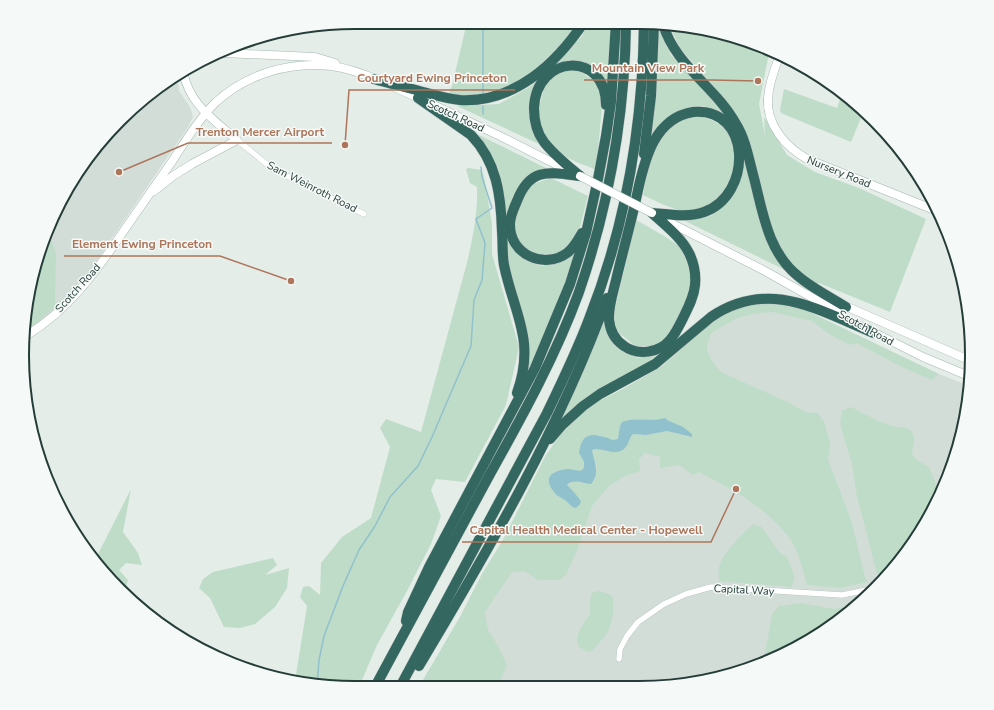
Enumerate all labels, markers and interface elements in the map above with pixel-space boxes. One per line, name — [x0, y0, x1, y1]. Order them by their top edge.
callout: Mountain View Park — [584, 56, 712, 80]
text: Mountain View Park — [592, 60, 705, 76]
callout: Courtyard Ewing Princeton — [349, 66, 515, 90]
text: Courtyard Ewing Princeton — [357, 70, 507, 86]
street label: Scotch Road — [425, 96, 487, 136]
callout: Trenton Mercer Airport — [188, 119, 332, 143]
text: Trenton Mercer Airport — [196, 124, 325, 140]
street label: Nursery Road — [805, 152, 873, 192]
street label: Sam Weinroth Road — [264, 158, 360, 216]
callout: Element Ewing Princeton — [64, 232, 220, 256]
text: Element Ewing Princeton — [72, 236, 212, 252]
street label: Scotch Road — [52, 260, 104, 316]
street label: Scotch Road — [836, 307, 896, 349]
callout: Capital Health Medical Center - Hopewell — [462, 518, 711, 542]
text: Capital Health Medical Center - Hopewell — [469, 522, 703, 538]
street label: Capital Way — [713, 581, 775, 599]

